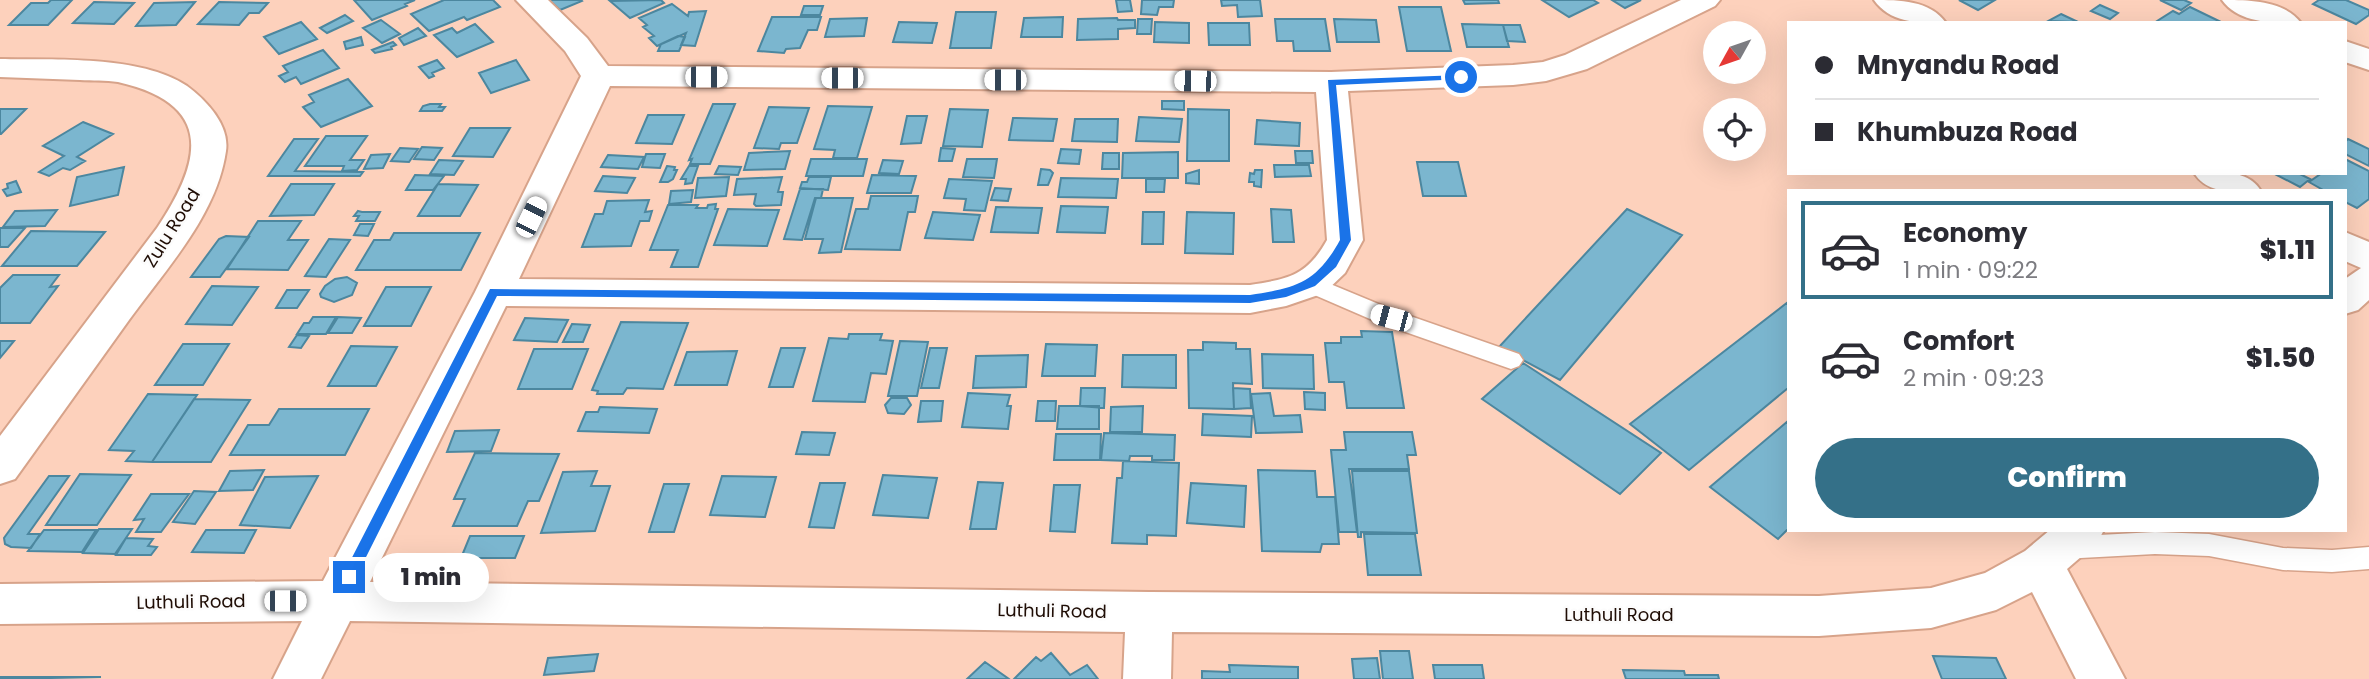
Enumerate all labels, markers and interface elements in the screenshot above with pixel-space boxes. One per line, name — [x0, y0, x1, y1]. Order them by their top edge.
north arrow — [1703, 21, 1766, 84]
map controls — [1703, 21, 1766, 161]
text: Mnyandu Road — [1857, 47, 2060, 83]
route start — [1445, 61, 1477, 93]
car — [686, 67, 728, 88]
car — [822, 68, 864, 89]
car — [985, 70, 1027, 91]
car — [1174, 70, 1217, 92]
button: locate — [1703, 98, 1766, 161]
text: Khumbuza Road — [1857, 114, 2078, 150]
street label: Zulu Road — [137, 183, 206, 272]
car — [513, 194, 550, 240]
text: Economy — [1903, 215, 2027, 251]
icon: car — [1819, 219, 1882, 282]
text: $1.11 — [2260, 232, 2315, 268]
text: 1 min · 09:22 — [1903, 254, 2038, 286]
car — [1368, 302, 1415, 334]
text: Comfort — [1903, 323, 2015, 359]
icon: car — [1819, 327, 1882, 390]
text: $1.50 — [2246, 340, 2315, 376]
text: 2 min · 09:23 — [1903, 362, 2044, 394]
button: Confirm — [1815, 438, 2319, 518]
callout: 1 min — [374, 552, 489, 602]
route end — [333, 561, 365, 593]
text: 1 min — [401, 561, 461, 593]
street label: Luthuli Road — [136, 588, 246, 615]
car — [265, 591, 307, 612]
street label: Luthuli Road — [997, 597, 1107, 624]
street label: Luthuli Road — [1564, 602, 1674, 627]

